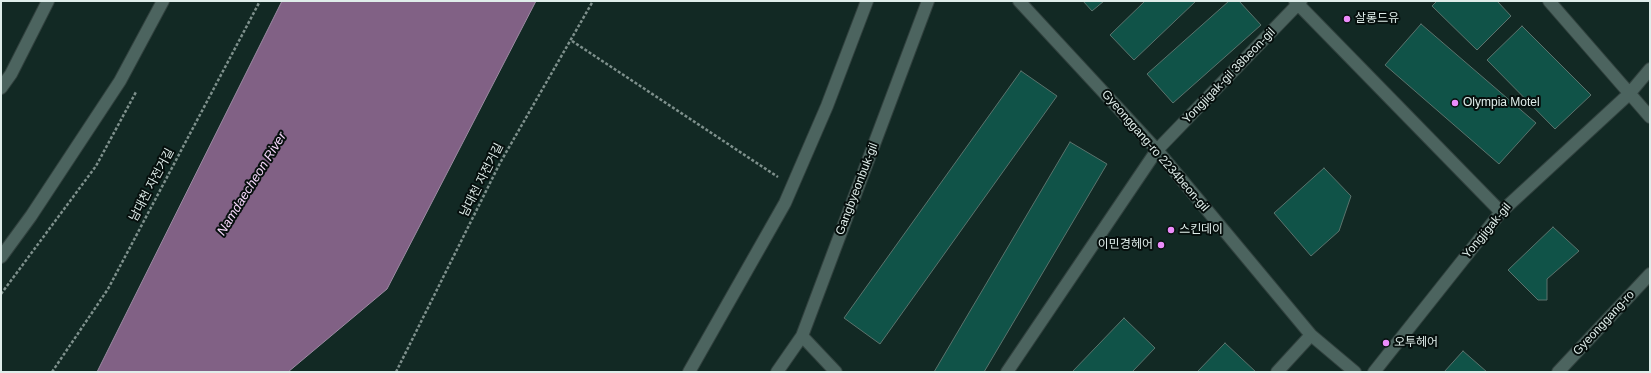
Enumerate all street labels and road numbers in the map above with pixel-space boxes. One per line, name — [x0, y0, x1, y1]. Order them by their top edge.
street label: Yongjigak-gil 38beon-gil — [1180, 25, 1278, 127]
street label: Gyeonggang-ro 2234beon-gil — [1098, 87, 1212, 215]
street label: 남대천 자전거길 — [457, 141, 507, 219]
street label: Gangbyeonbuk-gil — [833, 141, 881, 237]
street label: 남대천 자전거길 — [127, 146, 177, 224]
street label: Yongjigak-gil — [1460, 200, 1514, 262]
street label: Gyeonggang-ro — [1570, 288, 1638, 358]

